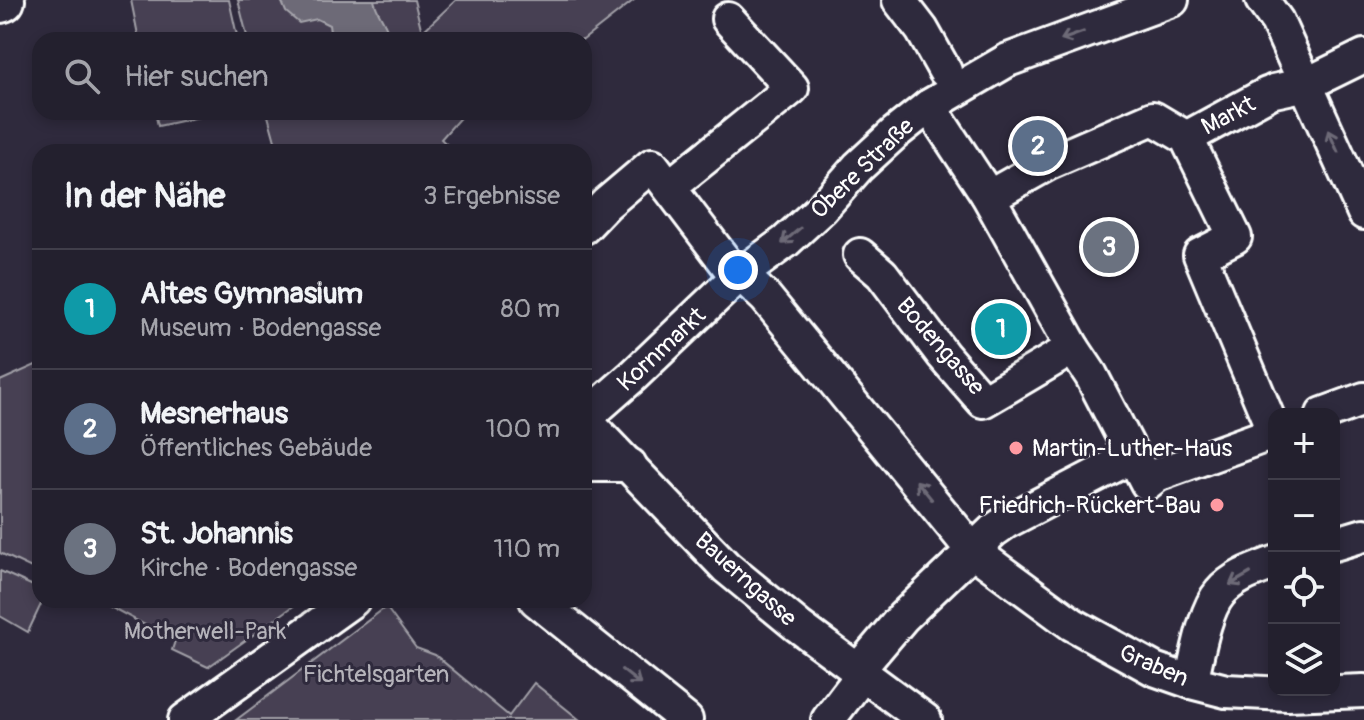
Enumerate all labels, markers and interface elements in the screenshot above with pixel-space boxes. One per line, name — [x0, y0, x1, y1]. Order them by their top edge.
one-way arrow — [1060, 30, 1085, 44]
search box — [32, 32, 592, 120]
icon: search — [60, 54, 104, 98]
text: Hier suchen — [124, 58, 269, 95]
street label: Markt — [1196, 89, 1260, 142]
street label: Obere Straße — [805, 112, 920, 225]
pin: 2 — [1012, 116, 1064, 176]
one-way arrow — [1324, 129, 1339, 154]
text: In der Nähe — [64, 175, 225, 218]
text: 3 Ergebnisse — [423, 180, 560, 212]
pin: 3 — [1083, 217, 1135, 277]
one-way arrow — [782, 227, 802, 245]
your location — [718, 250, 758, 290]
text: Altes Gymnasium — [140, 275, 363, 312]
street label: Bodengasse — [890, 292, 991, 401]
text: 1 — [85, 293, 95, 325]
text: 80 m — [500, 293, 560, 325]
pin: 1 — [975, 299, 1027, 359]
street label: Kornmarkt — [611, 301, 712, 398]
text: Museum · Bodengasse — [140, 312, 381, 344]
text: Mesnerhaus — [140, 395, 288, 432]
map controls — [1268, 408, 1340, 696]
button: + — [1268, 408, 1340, 480]
text: 2 — [83, 413, 97, 445]
text: 100 m — [486, 413, 560, 445]
text: Öffentliches Gebäude — [140, 432, 372, 464]
place label: Martin-Luther-Haus — [1032, 434, 1233, 463]
marker: Martin-Luther-Haus — [1007, 439, 1025, 457]
one-way arrow — [915, 480, 933, 501]
button: − — [1268, 480, 1340, 552]
place label: Friedrich-Rückert-Bau — [978, 491, 1201, 520]
marker: Friedrich-Rückert-Bau — [1208, 496, 1226, 514]
text: St. Johannis — [140, 515, 293, 552]
street label: Bauerngasse — [689, 526, 803, 633]
text: 3 — [83, 533, 97, 565]
text: 110 m — [493, 533, 560, 565]
text: Kirche · Bodengasse — [140, 552, 357, 584]
button: locate — [1268, 552, 1340, 624]
one-way arrow — [1229, 571, 1252, 587]
park label: Motherwell-Park — [124, 617, 286, 646]
button: layers — [1268, 624, 1340, 696]
street label: Graben — [1115, 638, 1193, 693]
park label: Fichtelsgarten — [303, 660, 449, 689]
one-way arrow — [620, 668, 641, 686]

